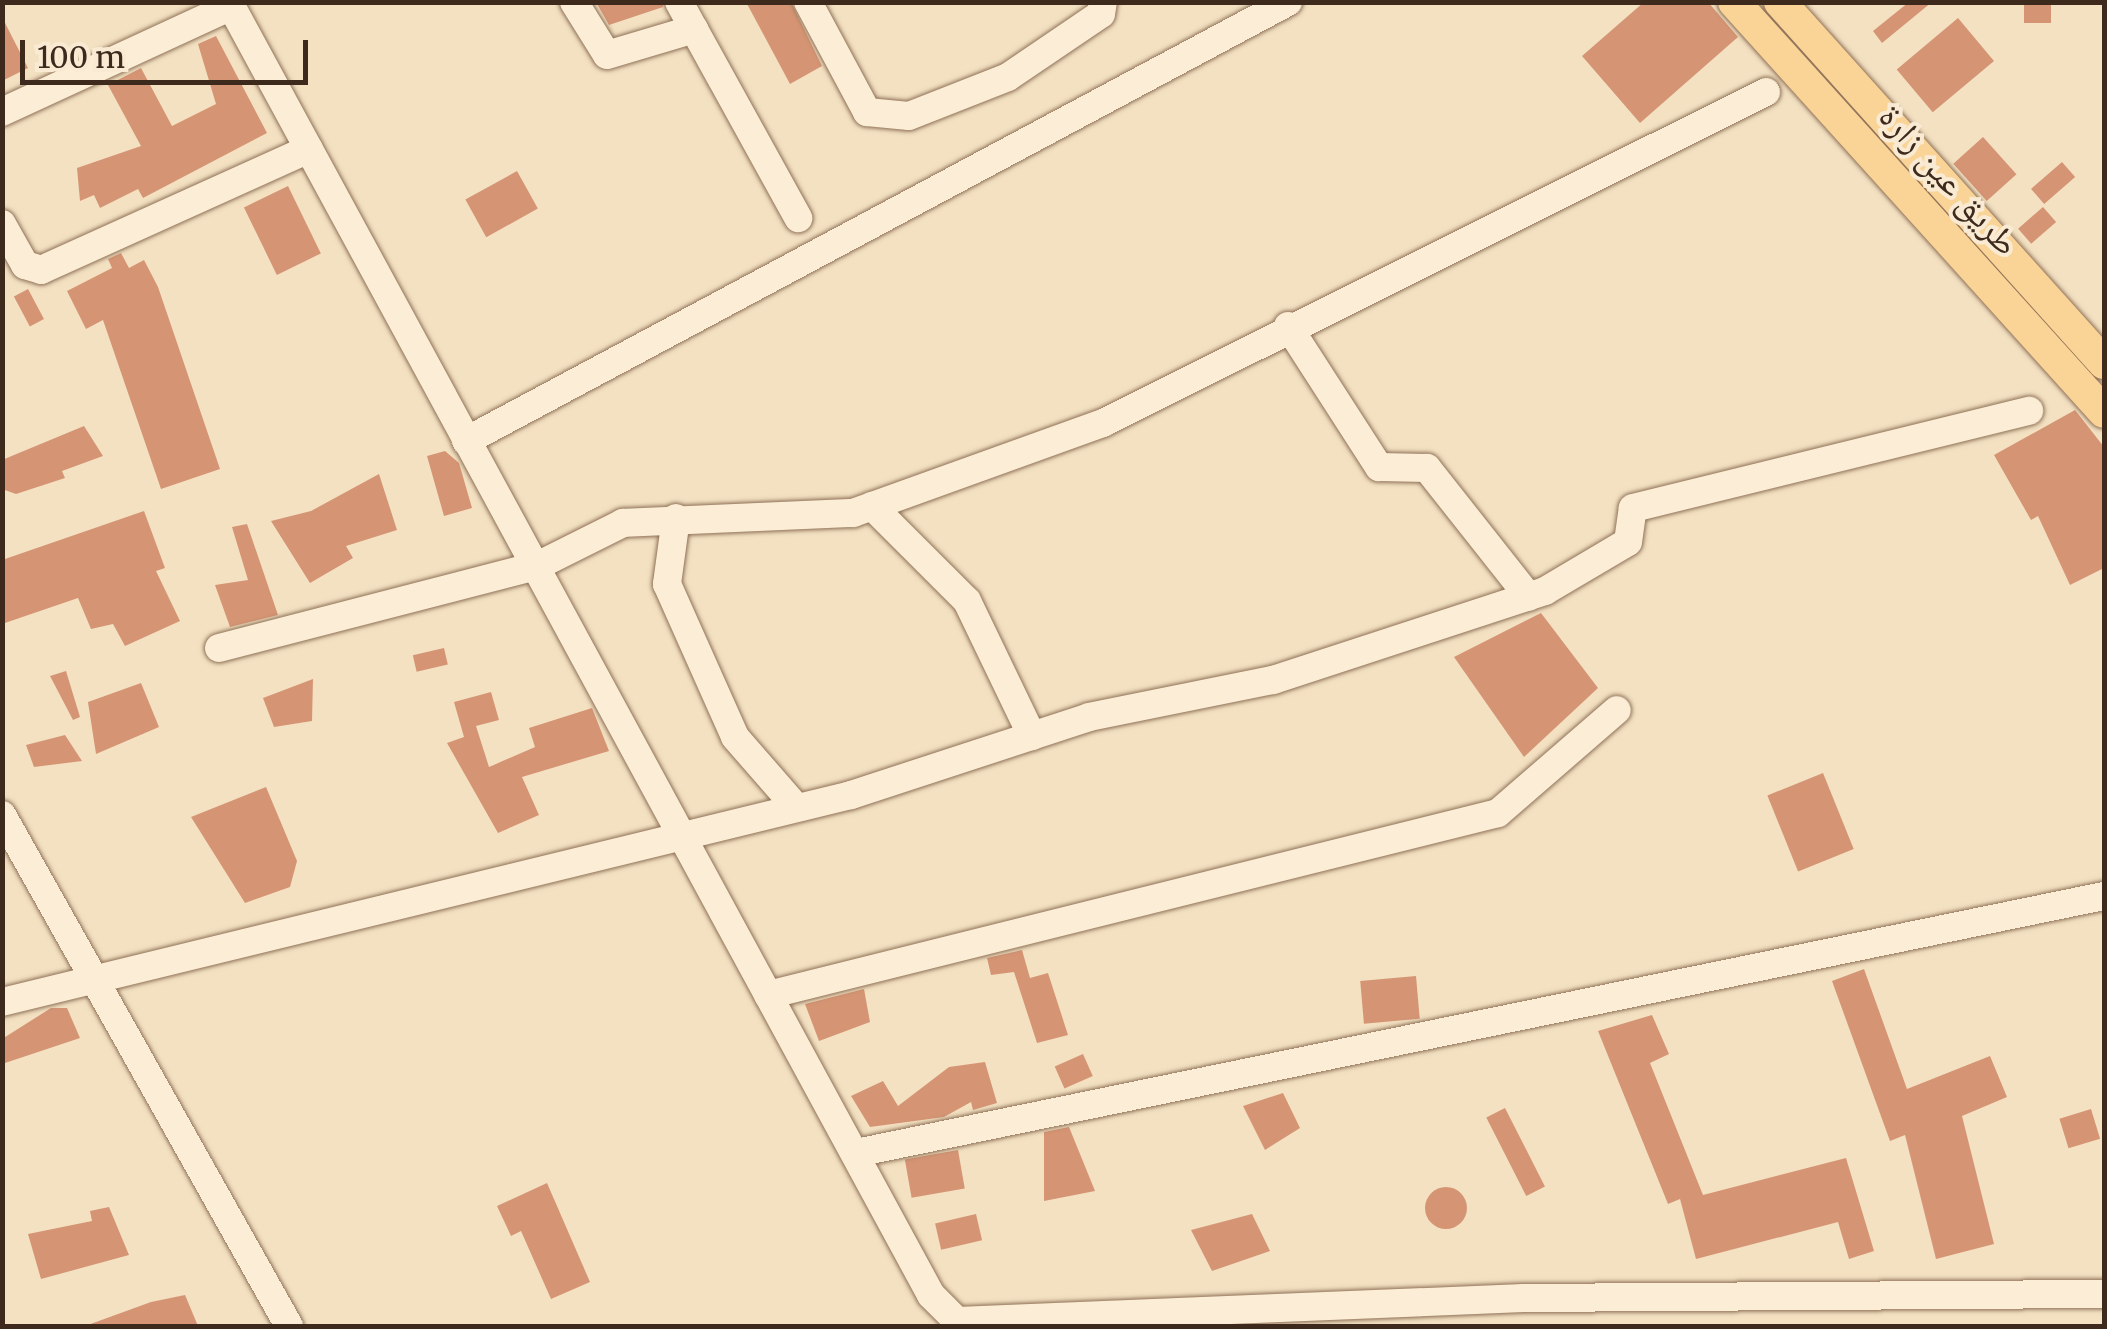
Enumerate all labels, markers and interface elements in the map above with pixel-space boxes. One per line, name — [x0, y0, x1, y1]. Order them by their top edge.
scale bar — [25, 20, 312, 82]
text: 100 m — [37, 38, 125, 76]
street label: طريق عين زارة — [1870, 96, 2028, 264]

